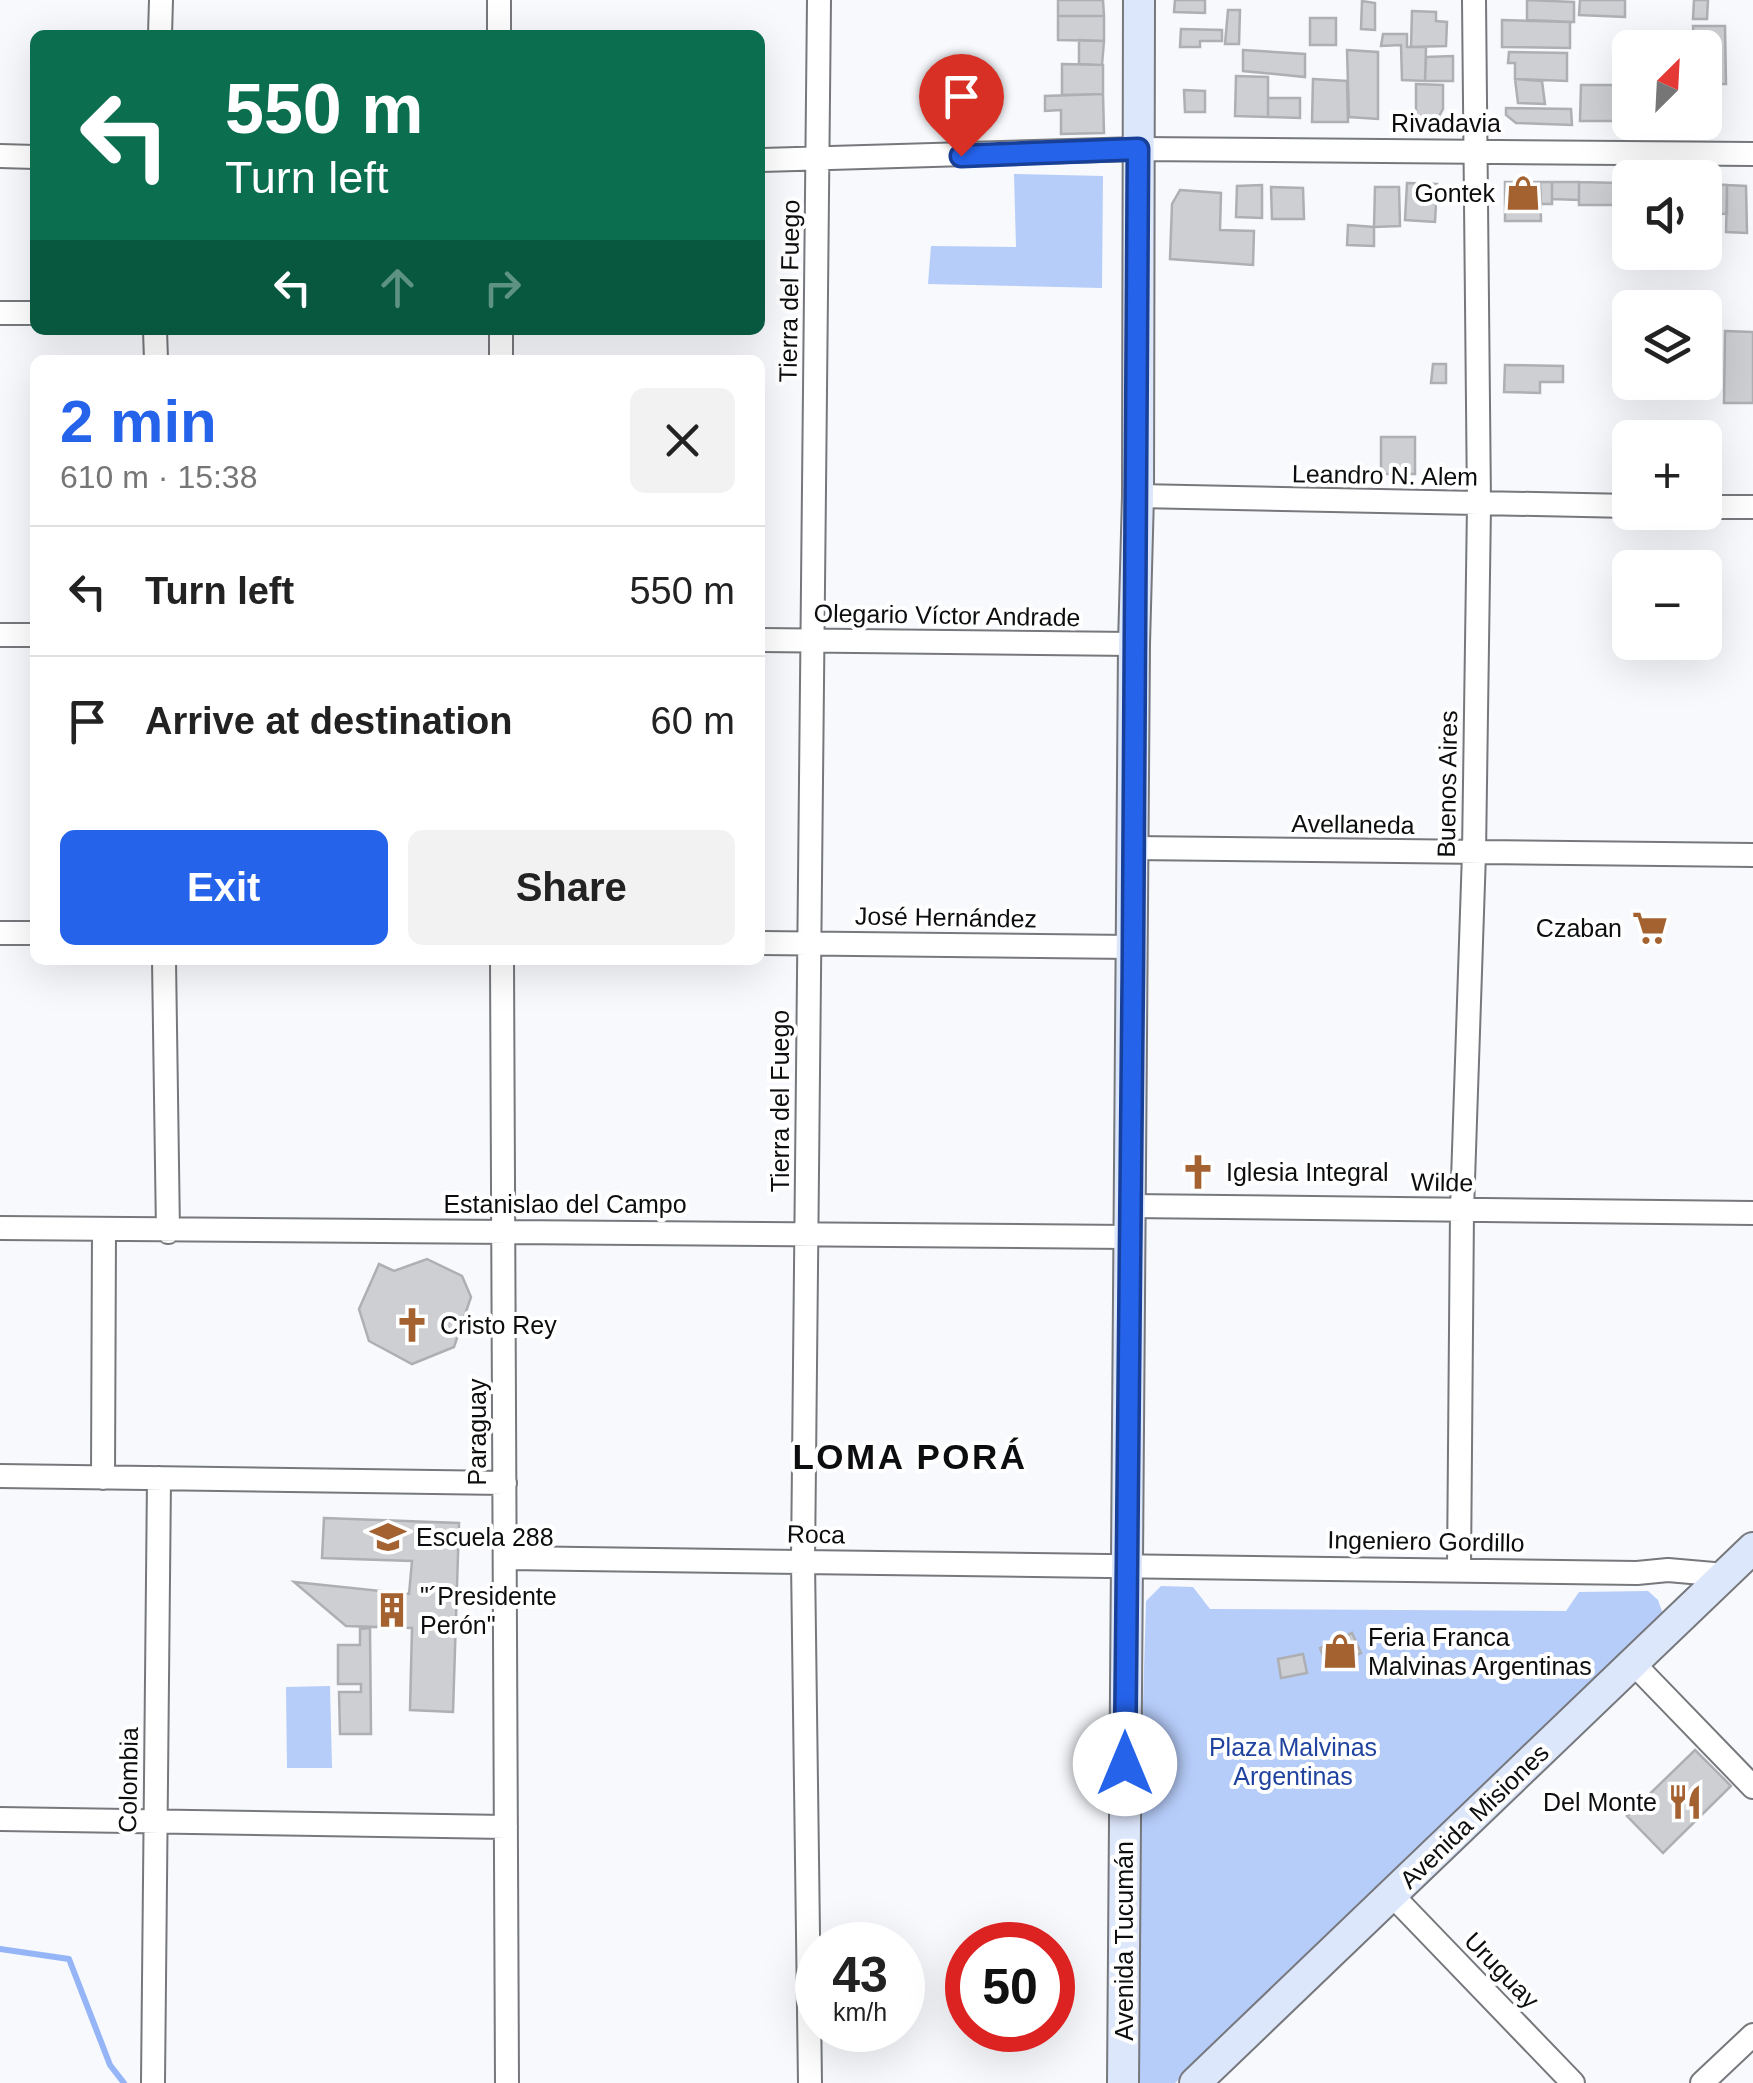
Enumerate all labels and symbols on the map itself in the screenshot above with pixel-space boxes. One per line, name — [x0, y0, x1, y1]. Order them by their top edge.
north arrow — [1612, 30, 1722, 140]
pin — [919, 54, 1004, 157]
street label: Rivadavia — [1391, 109, 1501, 137]
shop icon: Gontek — [1504, 174, 1542, 212]
place label: Gontek — [1414, 179, 1495, 207]
street label: Tierra del Fuego — [773, 200, 805, 382]
street label: Leandro N. Alem — [1292, 459, 1478, 491]
street label: Olegario Víctor Andrade — [813, 599, 1081, 631]
street label: Buenos Aires — [1432, 710, 1462, 858]
street label: Avellaneda — [1291, 809, 1415, 839]
street label: José Hernández — [855, 901, 1037, 933]
supermarket icon: Czaban — [1631, 909, 1669, 947]
place label: Czaban — [1536, 914, 1622, 942]
street label: Tierra del Fuego — [766, 1010, 794, 1192]
church icon: Iglesia Integral — [1179, 1153, 1217, 1191]
place label: Iglesia Integral — [1226, 1158, 1389, 1186]
street label: Wilde — [1411, 1167, 1473, 1197]
street label: Estanislao del Campo — [443, 1190, 687, 1218]
church icon: Cristo Rey — [393, 1306, 431, 1344]
place label: Cristo Rey — [440, 1311, 557, 1339]
street label: Paraguay — [463, 1378, 491, 1486]
district label: LOMA PORÁ — [792, 1437, 1028, 1476]
school or university icon: Escuela 288 — [369, 1518, 407, 1556]
street label: Roca — [787, 1519, 846, 1549]
place label: Escuela 288 — [416, 1523, 554, 1551]
street label: Ingeniero Gordillo — [1327, 1525, 1525, 1557]
place label: "´Presidente Perón" — [420, 1582, 557, 1639]
building icon: "´Presidente Perón" — [373, 1591, 411, 1629]
place label: Feria Franca Malvinas Argentinas — [1368, 1623, 1592, 1680]
shop icon: Feria Franca Malvinas Argentinas — [1321, 1632, 1359, 1670]
position arrow — [1073, 1712, 1177, 1816]
street label: Colombia — [113, 1727, 143, 1833]
park label: Plaza Malvinas Argentinas — [1209, 1733, 1377, 1790]
street label: Avenida Misiones — [1394, 1738, 1554, 1894]
restaurant icon: Del Monte — [1666, 1783, 1704, 1821]
place label: Del Monte — [1543, 1788, 1657, 1816]
street label: Avenida Tucumán — [1110, 1841, 1138, 2041]
speed limit sign: 50 — [945, 1922, 1075, 2052]
street label: Uruguay — [1459, 1926, 1545, 2014]

